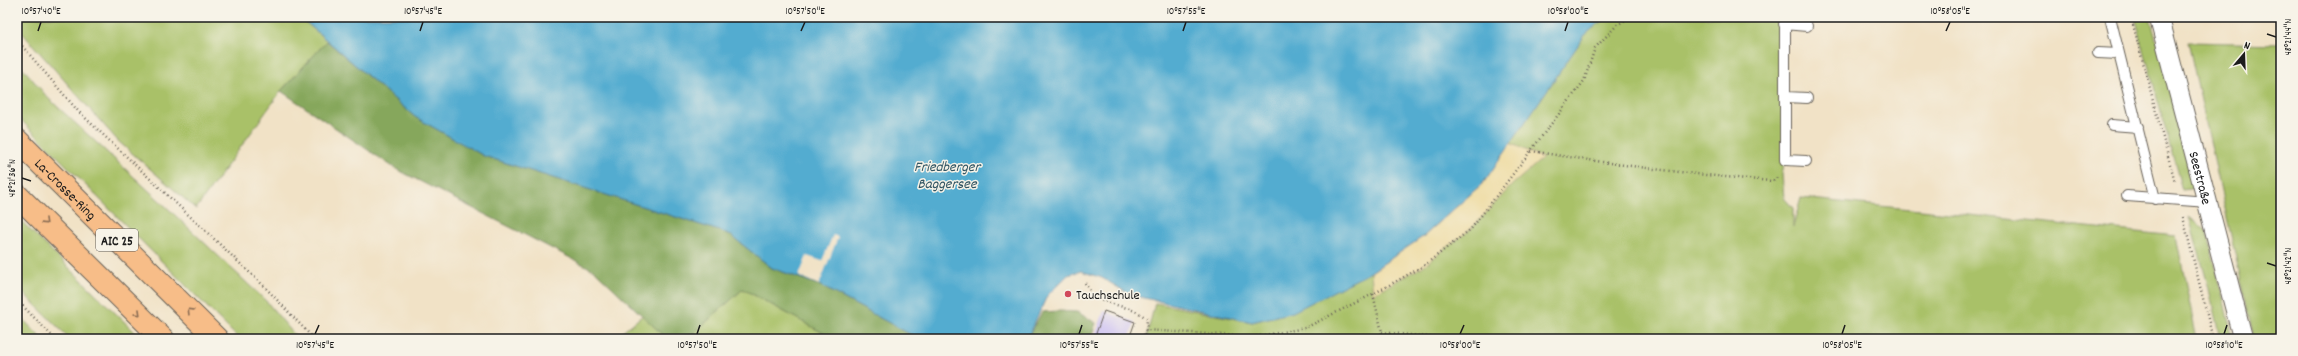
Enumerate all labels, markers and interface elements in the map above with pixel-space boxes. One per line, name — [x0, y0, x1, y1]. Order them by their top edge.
text: 10°57'40"E — [22, 5, 61, 19]
text: 10°57'45"E — [404, 5, 443, 19]
text: 10°57'50"E — [785, 5, 825, 19]
text: 10°57'55"E — [1167, 5, 1206, 19]
text: 10°58'00"E — [1548, 5, 1589, 19]
text: 10°58'05"E — [1930, 5, 1970, 19]
text: 48°21'44"N — [2282, 19, 2296, 55]
north arrow — [2224, 34, 2264, 74]
text: N — [2241, 38, 2252, 55]
street label: Seestraße — [2182, 149, 2215, 207]
street label: La-Crosse-Ring — [29, 155, 100, 225]
water label: Friedberger Baggersee — [914, 157, 981, 196]
text: 48°21'36"N — [6, 159, 20, 197]
one-way arrow — [40, 217, 48, 225]
road number: AIC 25 — [96, 229, 138, 251]
text: 48°21'42"N — [2282, 247, 2296, 284]
place label: Tauchschule — [1076, 286, 1140, 306]
marker: Tauchschule — [1063, 289, 1073, 299]
one-way arrow — [133, 308, 141, 316]
one-way arrow — [187, 308, 195, 316]
text: 10°57'45"E — [296, 339, 335, 353]
text: 10°57'50"E — [677, 339, 717, 353]
text: 10°57'55"E — [1060, 339, 1099, 353]
text: 10°58'00"E — [1440, 339, 1481, 353]
text: 10°58'05"E — [1822, 339, 1862, 353]
text: 10°58'10"E — [2205, 339, 2243, 353]

